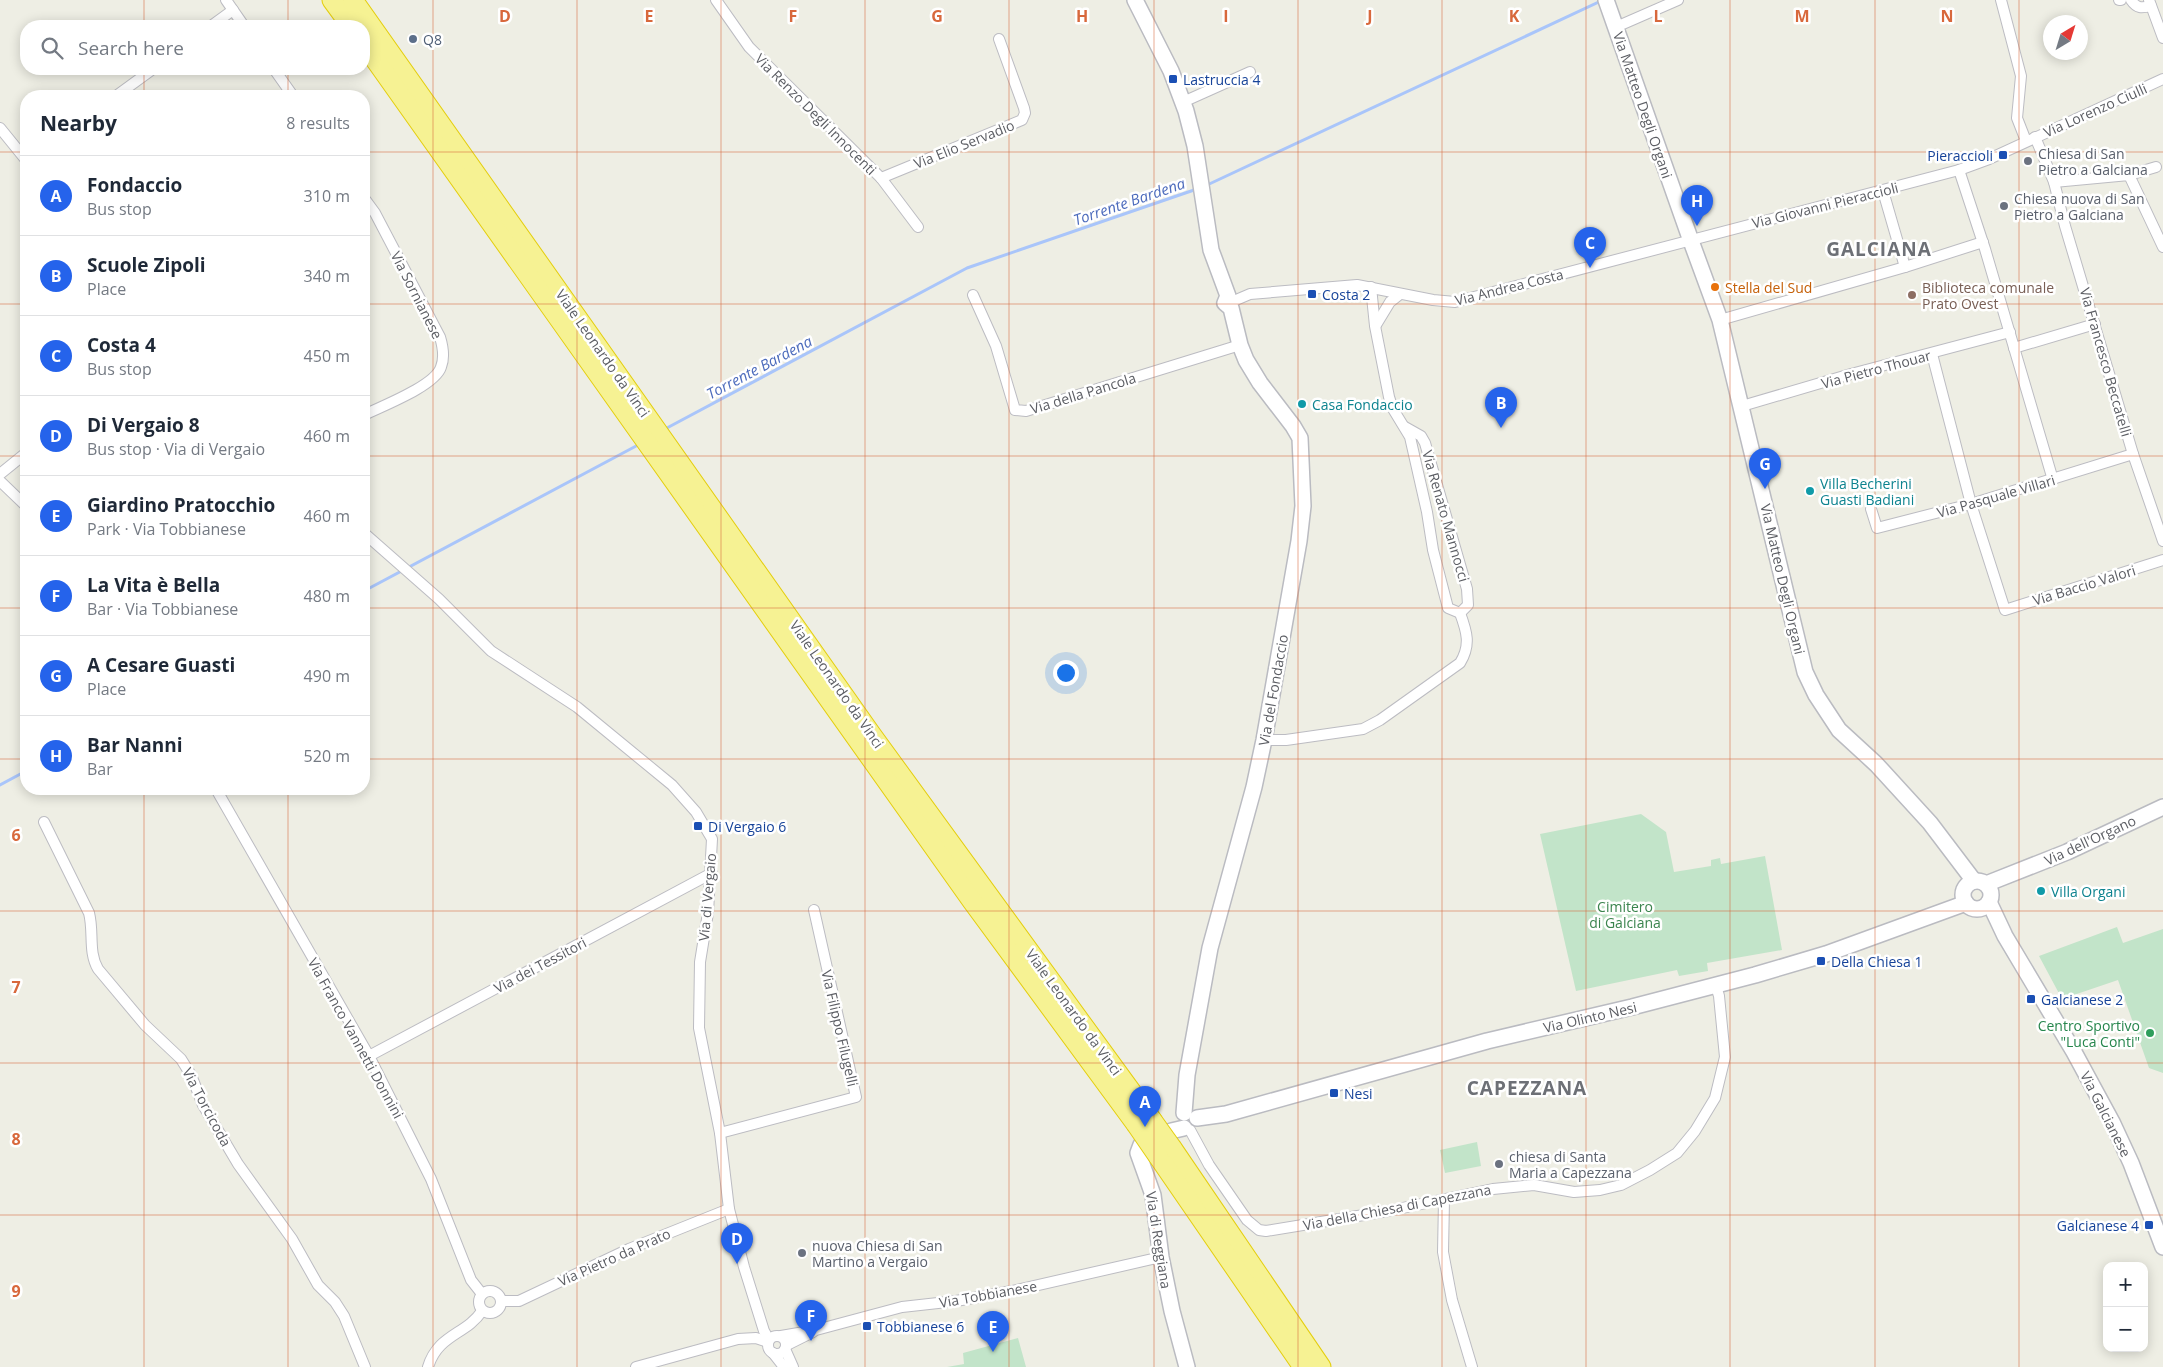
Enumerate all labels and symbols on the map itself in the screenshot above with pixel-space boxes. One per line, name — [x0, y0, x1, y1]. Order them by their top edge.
text: D — [499, 5, 511, 27]
text: E — [645, 5, 654, 27]
text: F — [789, 5, 797, 27]
text: G — [931, 5, 943, 27]
text: H — [1076, 5, 1088, 27]
text: I — [1223, 5, 1229, 27]
text: J — [1365, 5, 1373, 27]
text: K — [1509, 5, 1520, 27]
text: L — [1653, 5, 1663, 27]
text: M — [1794, 5, 1810, 27]
text: N — [1940, 5, 1954, 27]
north arrow — [2043, 15, 2088, 60]
street label: Via Matteo Degli Organi — [1609, 29, 1677, 181]
place label: Q8 — [423, 30, 442, 49]
marker: Q8 — [407, 33, 419, 45]
street label: Via Renzo Degli Innocenti — [751, 49, 881, 179]
place label: Lastruccia 4 — [1183, 70, 1260, 89]
marker: Lastruccia 4 — [1167, 73, 1179, 85]
street label: Via Lorenzo Ciulli — [2040, 79, 2150, 141]
street label: Via Elio Servadio — [911, 115, 1017, 173]
place label: Chiesa di San Pietro a Galciana — [2038, 144, 2148, 179]
place label: Pieraccioli — [1927, 146, 1993, 165]
marker: Pieraccioli — [1997, 149, 2009, 161]
marker: Chiesa di San Pietro a Galciana — [2022, 155, 2034, 167]
water label: Torrente Bardena — [1070, 172, 1188, 229]
street label: Via Giovanni Pieraccioli — [1750, 178, 1900, 232]
pin: H — [1681, 185, 1713, 226]
place label: Chiesa nuova di San Pietro a Galciana — [2014, 189, 2145, 224]
marker: Chiesa nuova di San Pietro a Galciana — [1998, 200, 2010, 212]
pin: C — [1574, 227, 1606, 268]
district label: GALCIANA — [1826, 236, 1932, 262]
street label: Via Sornianese — [387, 248, 447, 342]
street label: Via Andrea Costa — [1453, 264, 1565, 310]
place label: Stella del Sud — [1725, 278, 1812, 297]
place label: Biblioteca comunale Prato Ovest — [1922, 278, 2054, 313]
marker: Stella del Sud — [1709, 281, 1721, 293]
street label: Viale Leonardo da Vinci — [552, 285, 654, 421]
place label: Costa 2 — [1322, 285, 1370, 304]
street label: Via Francesco Beccatelli — [2076, 285, 2136, 439]
marker: Costa 2 — [1306, 288, 1318, 300]
marker: Biblioteca comunale Prato Ovest — [1906, 289, 1918, 301]
water label: Torrente Bardena — [703, 330, 816, 403]
street label: Via Pietro Thouar — [1819, 345, 1933, 393]
street label: Via della Pancola — [1028, 368, 1138, 418]
pin: B — [1485, 387, 1517, 428]
place label: Casa Fondaccio — [1312, 395, 1413, 414]
marker: Casa Fondaccio — [1296, 398, 1308, 410]
street label: Via Renato Mannocci — [1418, 448, 1474, 584]
pin: G — [1749, 448, 1781, 489]
street label: Via Pasquale Villari — [1935, 470, 2057, 522]
place label: Villa Becherini Guasti Badiani — [1820, 474, 1914, 509]
marker: Villa Becherini Guasti Badiani — [1804, 485, 1816, 497]
street label: Via Matteo Degli Organi — [1756, 502, 1810, 656]
street label: Via Baccio Valori — [2030, 560, 2138, 610]
street label: Viale Leonardo da Vinci — [786, 616, 888, 752]
street label: Via del Fondaccio — [1254, 633, 1292, 747]
your location — [1053, 660, 1079, 686]
street label: Via dell'Organo — [2041, 810, 2139, 870]
place label: Di Vergaio 6 — [708, 817, 786, 836]
marker: Di Vergaio 6 — [692, 820, 704, 832]
text: 6 — [11, 824, 21, 846]
street label: Via di Vergaio — [694, 852, 720, 942]
place label: Villa Organi — [2051, 882, 2125, 901]
marker: Villa Organi — [2035, 885, 2047, 897]
park label: Cimitero di Galciana — [1589, 897, 1661, 932]
street label: Via dei Tessitori — [491, 933, 589, 997]
street label: Viale Leonardo da Vinci — [1022, 945, 1126, 1079]
place label: Della Chiesa 1 — [1831, 952, 1922, 971]
street label: Via Franco Vannetti Donnini — [304, 954, 408, 1122]
marker: Della Chiesa 1 — [1815, 955, 1827, 967]
street label: Via Filippo Filugelli — [817, 968, 863, 1088]
text: 7 — [11, 976, 21, 998]
place label: Galcianese 2 — [2041, 990, 2123, 1009]
marker: Galcianese 2 — [2025, 993, 2037, 1005]
street label: Via Olinto Nesi — [1541, 997, 1639, 1037]
place label: Centro Sportivo "Luca Conti" — [2038, 1016, 2140, 1051]
marker: Centro Sportivo "Luca Conti" — [2144, 1027, 2156, 1039]
street label: Via Torcicoda — [178, 1064, 236, 1150]
street label: Via Galcianese — [2076, 1068, 2136, 1160]
district label: CAPEZZANA — [1467, 1075, 1587, 1101]
place label: Nesi — [1344, 1084, 1373, 1103]
pin: A — [1129, 1086, 1161, 1127]
marker: Nesi — [1328, 1087, 1340, 1099]
text: 8 — [11, 1128, 21, 1150]
place label: chiesa di Santa Maria a Capezzana — [1509, 1147, 1632, 1182]
marker: chiesa di Santa Maria a Capezzana — [1493, 1158, 1505, 1170]
street label: Via della Chiesa di Capezzana — [1301, 1179, 1493, 1235]
street label: Via di Reggiana — [1142, 1190, 1176, 1290]
place label: Galcianese 4 — [2057, 1216, 2139, 1235]
marker: Galcianese 4 — [2143, 1219, 2155, 1231]
pin: D — [721, 1223, 753, 1264]
street label: Via Pietro da Prato — [555, 1224, 673, 1290]
place label: nuova Chiesa di San Martino a Vergaio — [812, 1236, 943, 1271]
marker: nuova Chiesa di San Martino a Vergaio — [796, 1247, 808, 1259]
street label: Via Tobbianese — [938, 1276, 1038, 1312]
text: 9 — [11, 1280, 21, 1302]
pin: F — [795, 1300, 827, 1341]
pin: E — [977, 1311, 1009, 1352]
place label: Tobbianese 6 — [877, 1317, 964, 1336]
marker: Tobbianese 6 — [861, 1320, 873, 1332]

